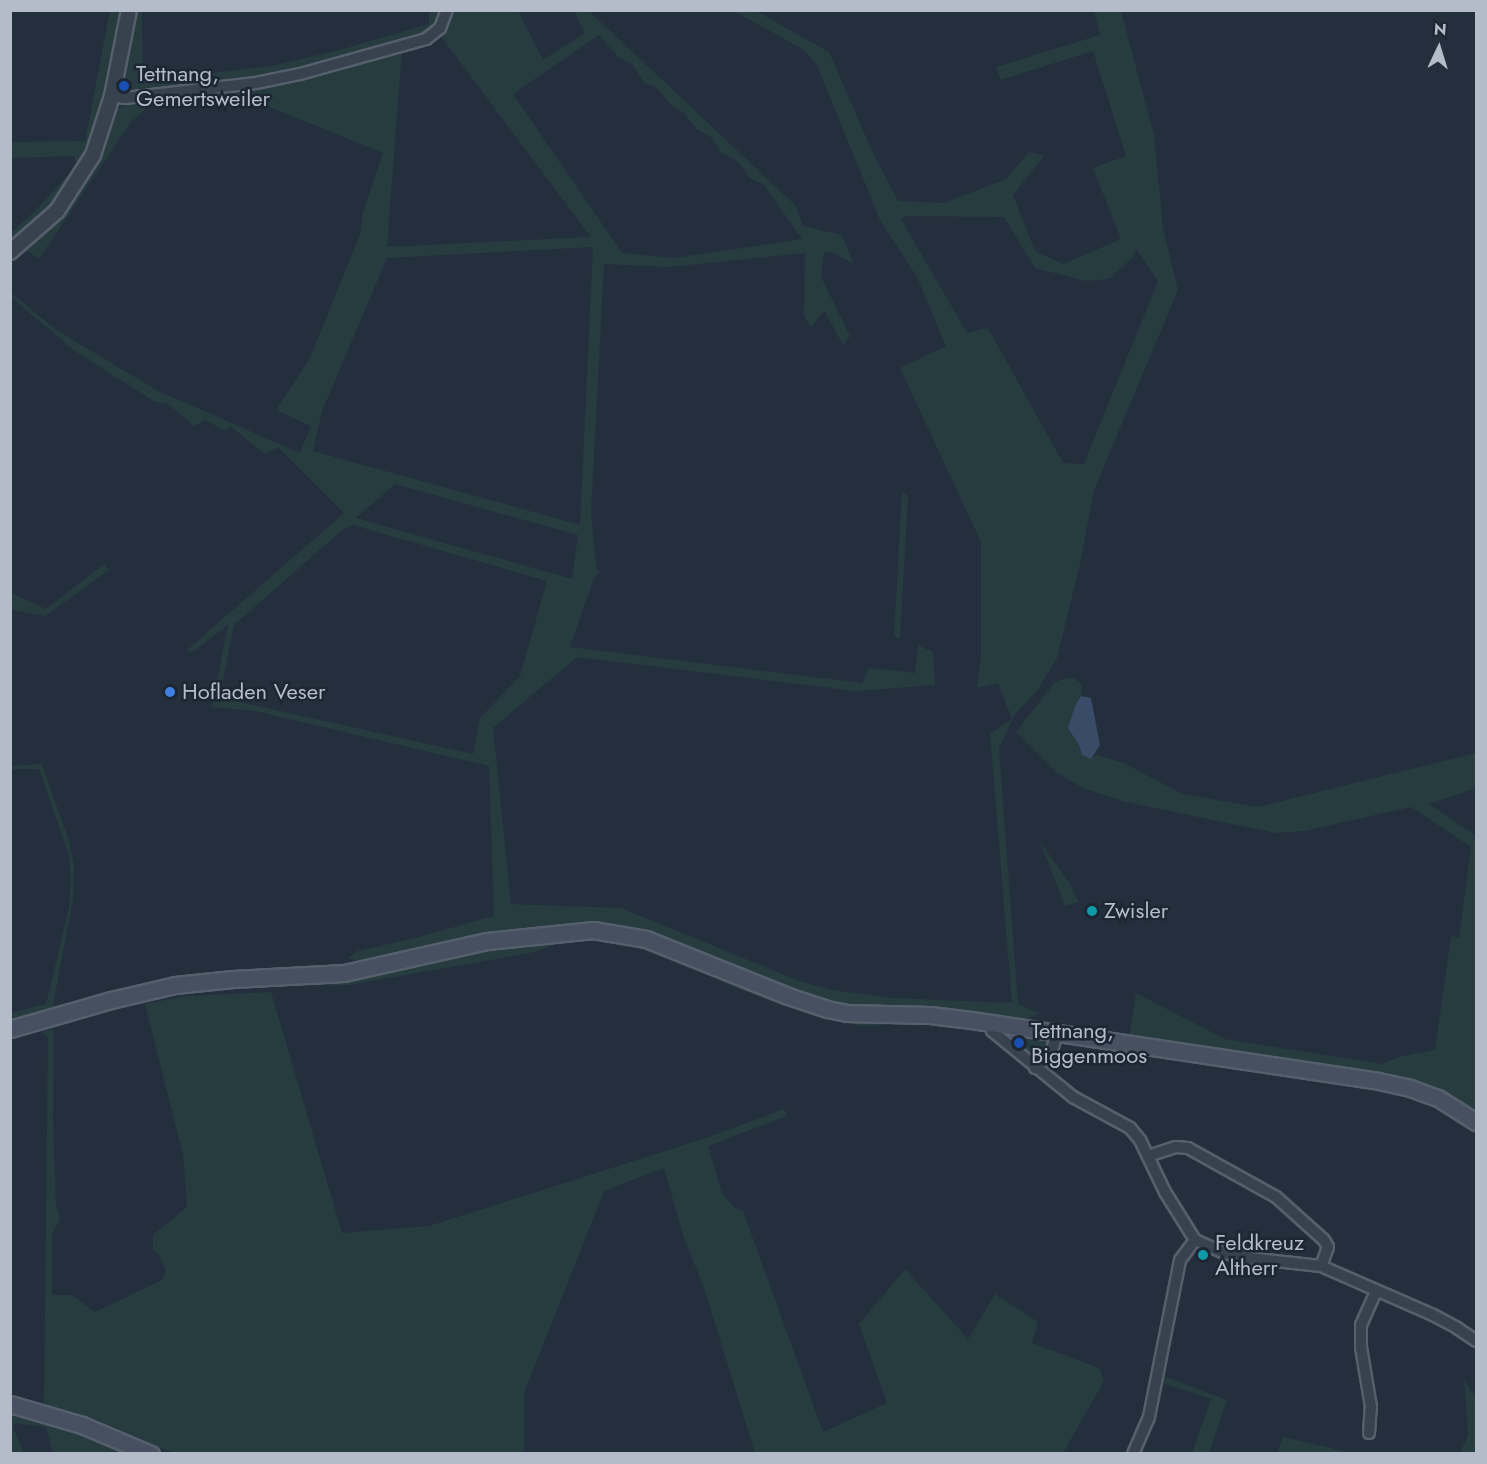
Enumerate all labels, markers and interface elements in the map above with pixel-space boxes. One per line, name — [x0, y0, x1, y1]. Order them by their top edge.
north arrow — [1409, 18, 1469, 78]
text: N — [1433, 18, 1447, 41]
place label: Tettnang, Gemertsweiler — [136, 60, 270, 112]
marker: Tettnang, Gemertsweiler — [117, 79, 131, 93]
place label: Hofladen Veser — [182, 679, 326, 705]
marker: Hofladen Veser — [163, 685, 177, 699]
place label: Zwisler — [1104, 898, 1168, 924]
marker: Zwisler — [1085, 904, 1099, 918]
place label: Tettnang, Biggenmoos — [1031, 1017, 1147, 1068]
marker: Tettnang, Biggenmoos — [1012, 1036, 1026, 1050]
place label: Feldkreuz Altherr — [1215, 1229, 1304, 1280]
marker: Feldkreuz Altherr — [1196, 1248, 1210, 1262]

